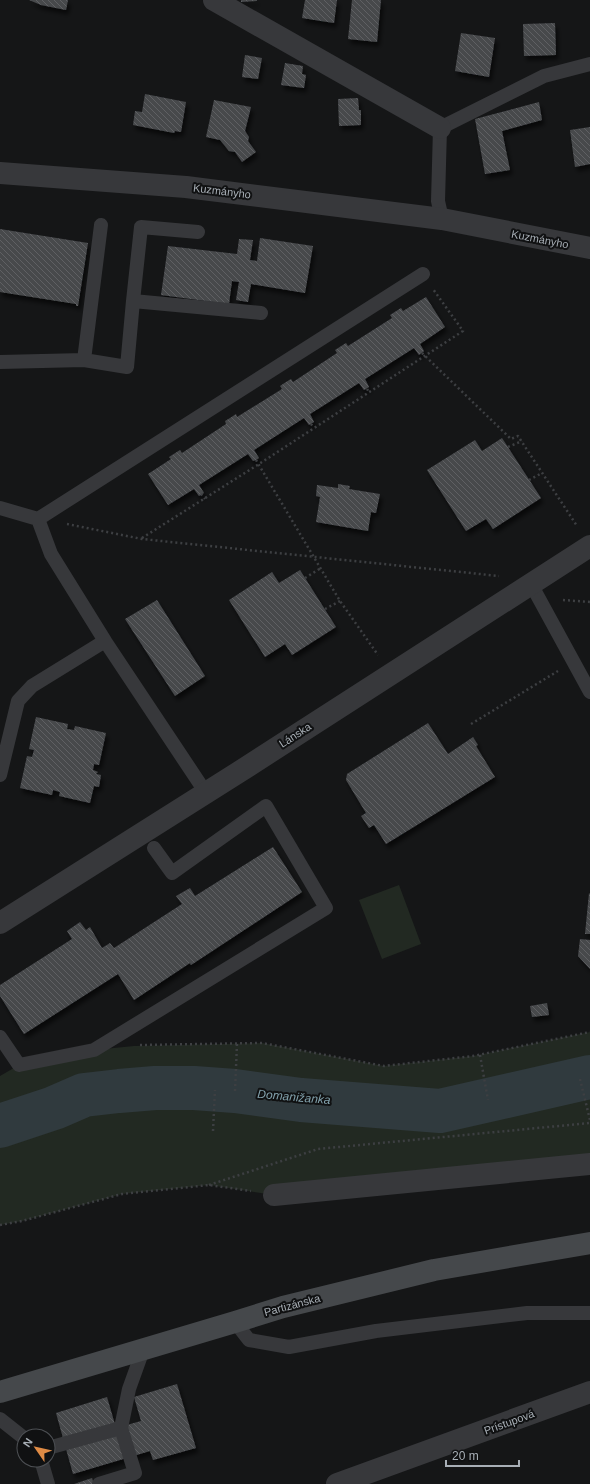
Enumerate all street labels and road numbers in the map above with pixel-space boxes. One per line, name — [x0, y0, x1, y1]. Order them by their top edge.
street label: Kuzmányho — [192, 182, 252, 200]
street label: Kuzmányho — [510, 228, 570, 250]
street label: Lánska — [277, 720, 314, 750]
street label: Partizánska — [263, 1292, 322, 1318]
street label: Prístupová — [482, 1407, 537, 1437]

